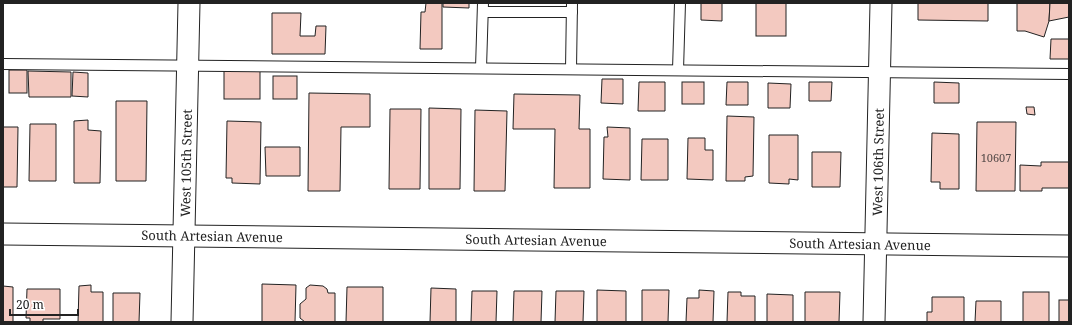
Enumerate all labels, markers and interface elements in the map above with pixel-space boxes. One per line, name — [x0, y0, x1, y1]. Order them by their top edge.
street label: West 106th Street — [868, 107, 888, 216]
street label: West 105th Street — [176, 108, 196, 217]
house number: 10607 — [981, 150, 1011, 165]
street label: South Artesian Avenue — [141, 226, 283, 246]
street label: South Artesian Avenue — [465, 230, 607, 250]
street label: South Artesian Avenue — [789, 234, 931, 254]
scale bar — [10, 291, 78, 317]
text: 20 m — [16, 296, 44, 313]

